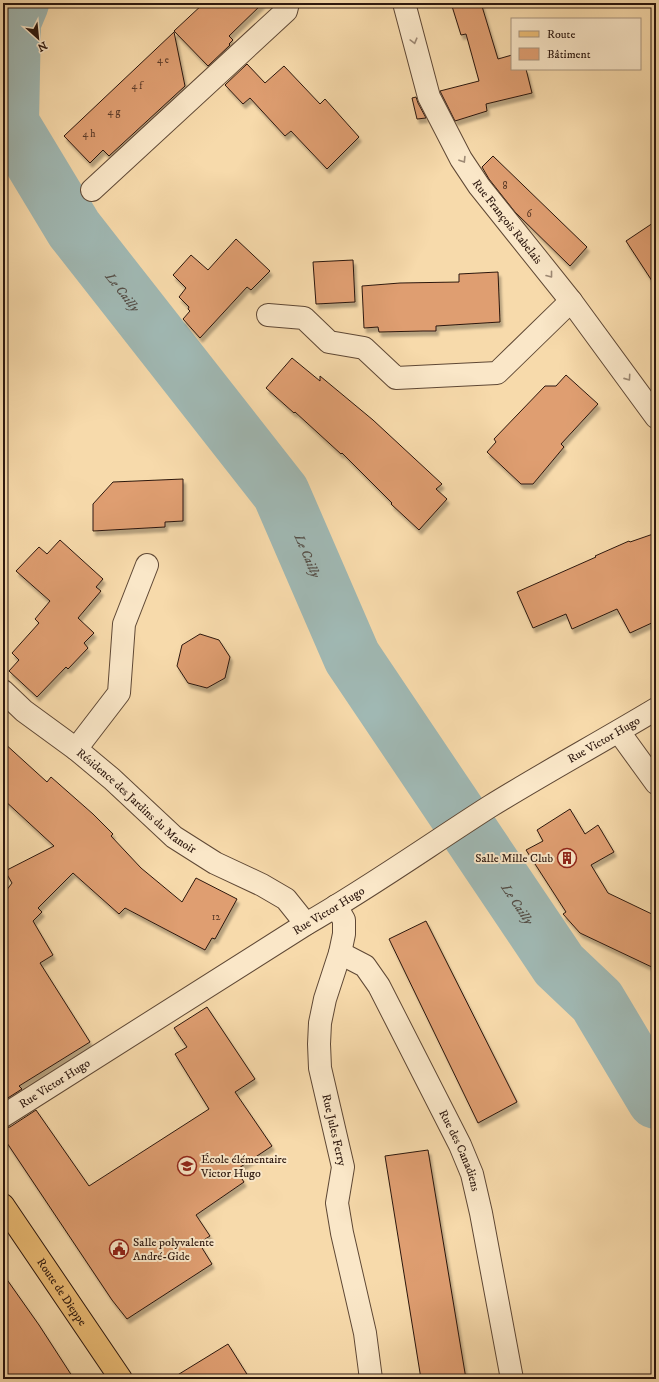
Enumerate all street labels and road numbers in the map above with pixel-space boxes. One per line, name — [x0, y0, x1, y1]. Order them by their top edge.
street label: Rue François Rabelais — [469, 177, 545, 267]
street label: Rue Victor Hugo — [565, 713, 643, 767]
street label: Résidence des Jardins du Manoir — [73, 746, 199, 857]
street label: Rue Victor Hugo — [290, 883, 368, 938]
street label: Rue Victor Hugo — [16, 1056, 93, 1112]
street label: Rue Jules Ferry — [318, 1092, 350, 1168]
street label: Rue des Canadiens — [435, 1107, 483, 1193]
street label: Route de Dieppe — [33, 1255, 90, 1329]

